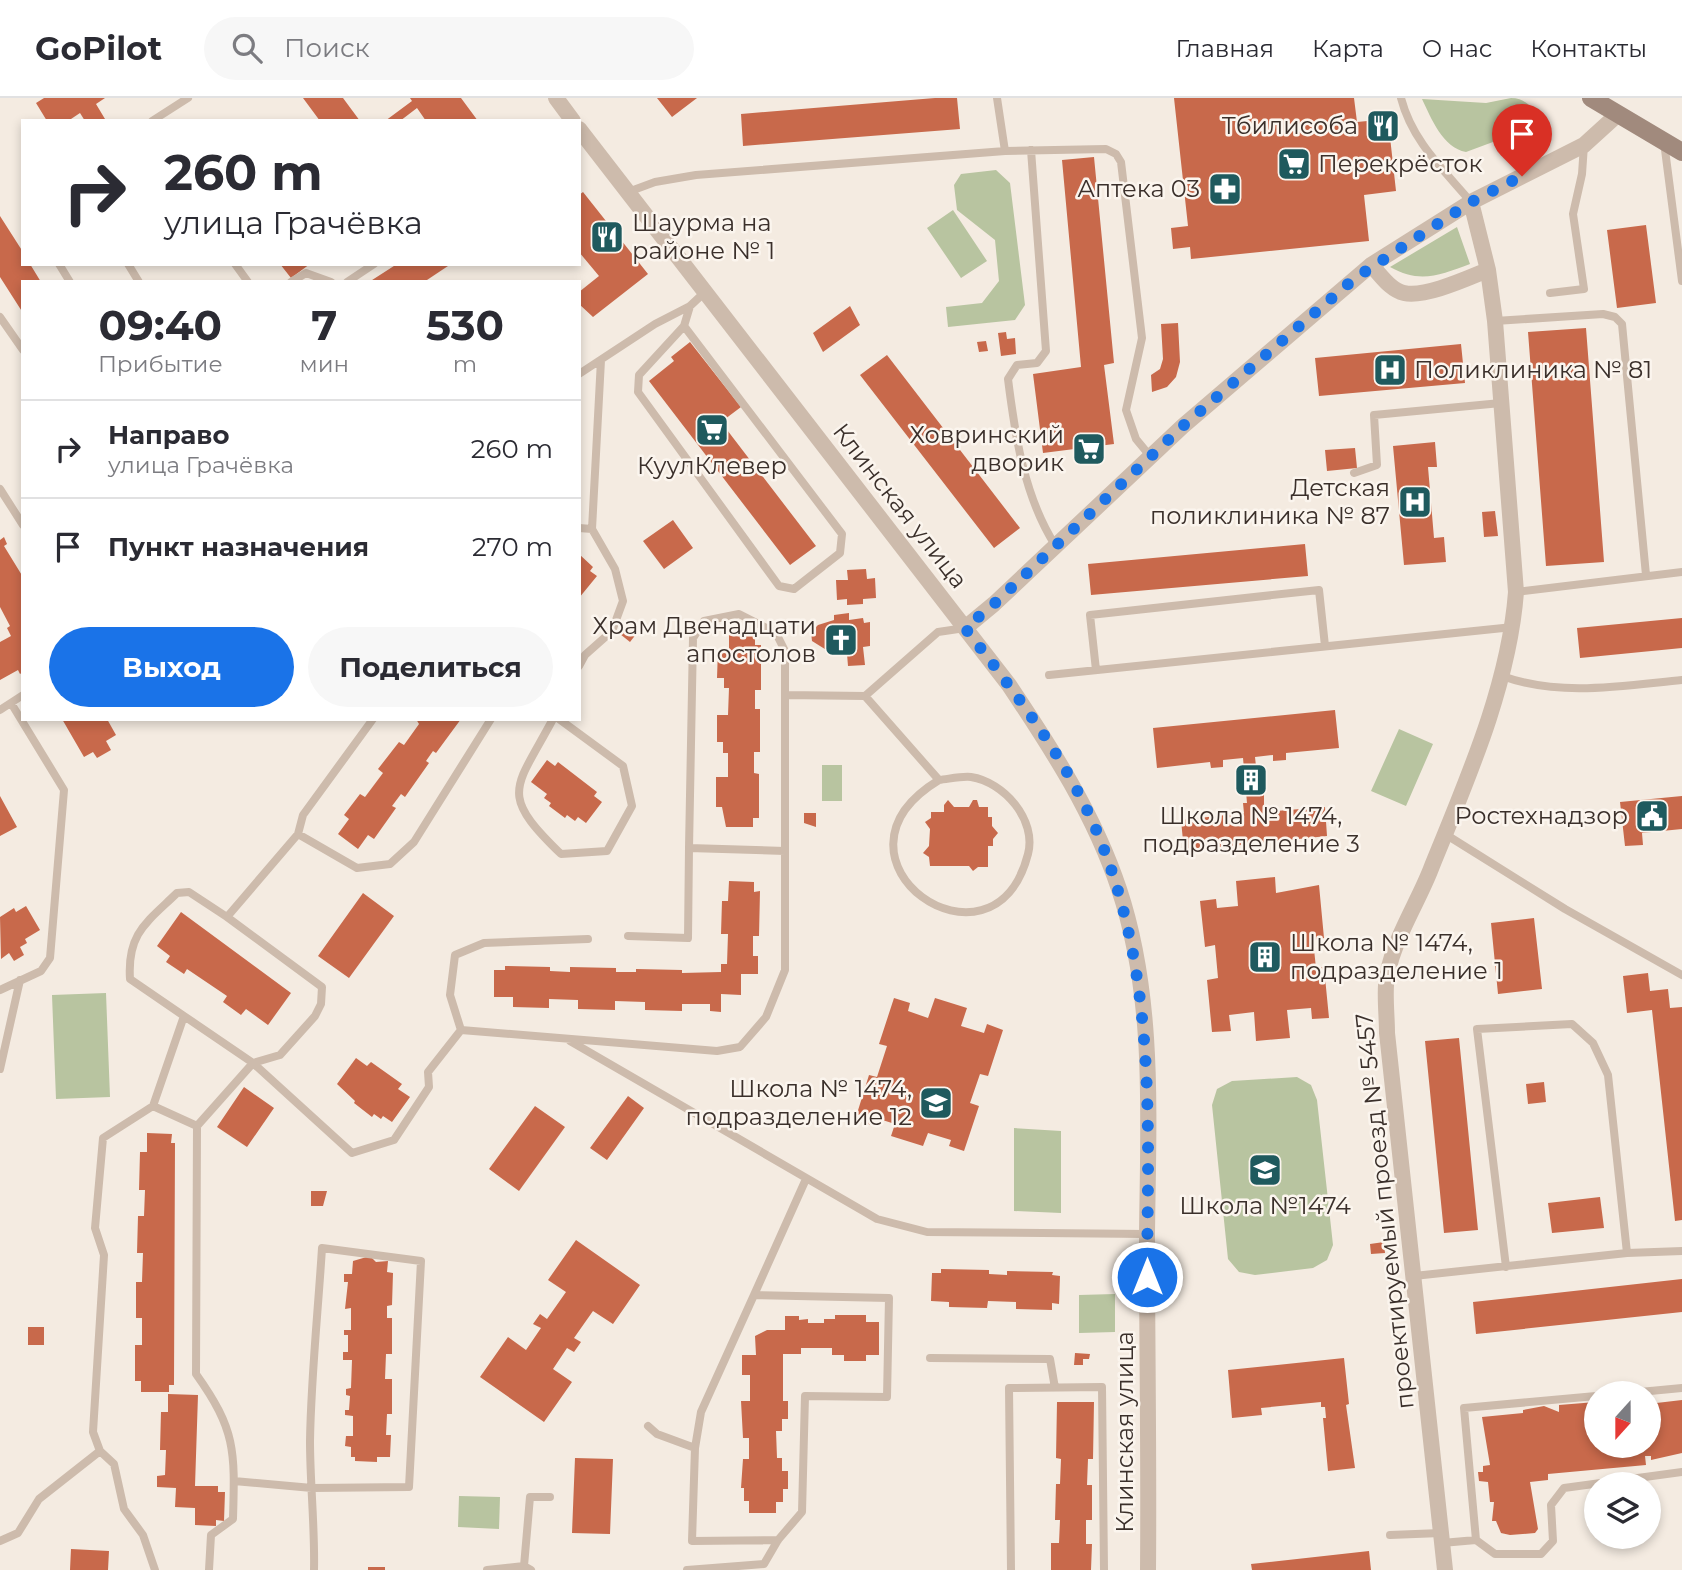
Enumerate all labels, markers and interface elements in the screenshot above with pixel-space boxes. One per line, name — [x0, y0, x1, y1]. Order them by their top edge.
search box — [204, 17, 694, 80]
text: GoPilot — [35, 28, 162, 68]
icon: search — [228, 29, 266, 67]
text: Поиск — [284, 32, 370, 64]
text: Главная — [1176, 34, 1274, 63]
text: Карта — [1312, 34, 1384, 63]
text: О нас — [1422, 34, 1492, 63]
text: Контакты — [1530, 34, 1647, 63]
pin — [1492, 104, 1552, 176]
restaurant icon: Тбилисоба — [1364, 107, 1402, 145]
place label: Тбилисоба — [1222, 111, 1358, 140]
icon: arrive — [1503, 115, 1541, 153]
text: 260 m — [164, 143, 323, 202]
supermarket icon: Перекрёсток — [1275, 145, 1313, 183]
icon: right — [49, 147, 140, 238]
place label: Перекрёсток — [1318, 149, 1482, 178]
pharmacy icon: Аптека 03 — [1206, 170, 1244, 208]
place label: Аптека 03 — [1077, 174, 1200, 203]
text: улица Грачёвка — [164, 203, 423, 242]
place label: Шаурма на районе № 1 — [632, 208, 775, 265]
restaurant icon: Шаурма на районе № 1 — [588, 218, 626, 256]
text: 09:40 — [98, 299, 222, 351]
text: 7 — [311, 299, 337, 351]
text: 530 — [426, 299, 504, 351]
text: Прибытие — [98, 350, 223, 378]
text: мин — [300, 350, 349, 378]
text: m — [453, 350, 477, 378]
hospital icon: Поликлиника № 81 — [1371, 351, 1409, 389]
place label: Поликлиника № 81 — [1414, 355, 1652, 384]
supermarket icon: КуулКлевер — [693, 411, 731, 449]
street label: Клинская улица — [827, 417, 974, 594]
text: Направо — [108, 419, 229, 451]
place label: Ховринский дворик — [910, 420, 1064, 477]
icon: right — [49, 430, 87, 468]
supermarket icon: Ховринский дворик — [1070, 430, 1108, 468]
text: 260 m — [471, 433, 553, 465]
text: улица Грачёвка — [108, 451, 294, 479]
place label: КуулКлевер — [637, 451, 787, 480]
place label: Детская поликлиника № 87 — [1150, 473, 1390, 530]
hospital icon: Детская поликлиника № 87 — [1396, 483, 1434, 521]
icon: arrive — [49, 528, 87, 566]
text: Пункт назначения — [108, 531, 369, 563]
text: 270 m — [472, 531, 553, 563]
place label: Храм Двенадцати апостолов — [592, 611, 816, 668]
church icon: Храм Двенадцати апостолов — [822, 621, 860, 659]
button: Выход — [49, 627, 294, 707]
button: Поделиться — [308, 627, 553, 707]
building icon: Школа № 1474, подразделение 3 — [1232, 761, 1270, 799]
public building icon: Ростехнадзор — [1633, 797, 1671, 835]
place label: Школа № 1474, подразделение 3 — [1142, 801, 1360, 858]
place label: Ростехнадзор — [1455, 801, 1628, 830]
place label: Школа № 1474, подразделение 1 — [1290, 928, 1503, 985]
building icon: Школа № 1474, подразделение 1 — [1246, 938, 1284, 976]
street label: проектируемый проезд № 5457 — [1349, 1012, 1420, 1411]
place label: Школа № 1474, подразделение 12 — [685, 1074, 912, 1131]
school or university icon: Школа № 1474, подразделение 12 — [917, 1084, 955, 1122]
school or university icon: Школа №1474 — [1246, 1151, 1284, 1189]
place label: Школа №1474 — [1179, 1191, 1351, 1220]
position arrow — [1110, 1240, 1184, 1314]
street label: Клинская улица — [1110, 1331, 1139, 1533]
north arrow — [1584, 1381, 1661, 1458]
map controls — [1584, 1381, 1661, 1549]
button: layers — [1584, 1472, 1661, 1549]

